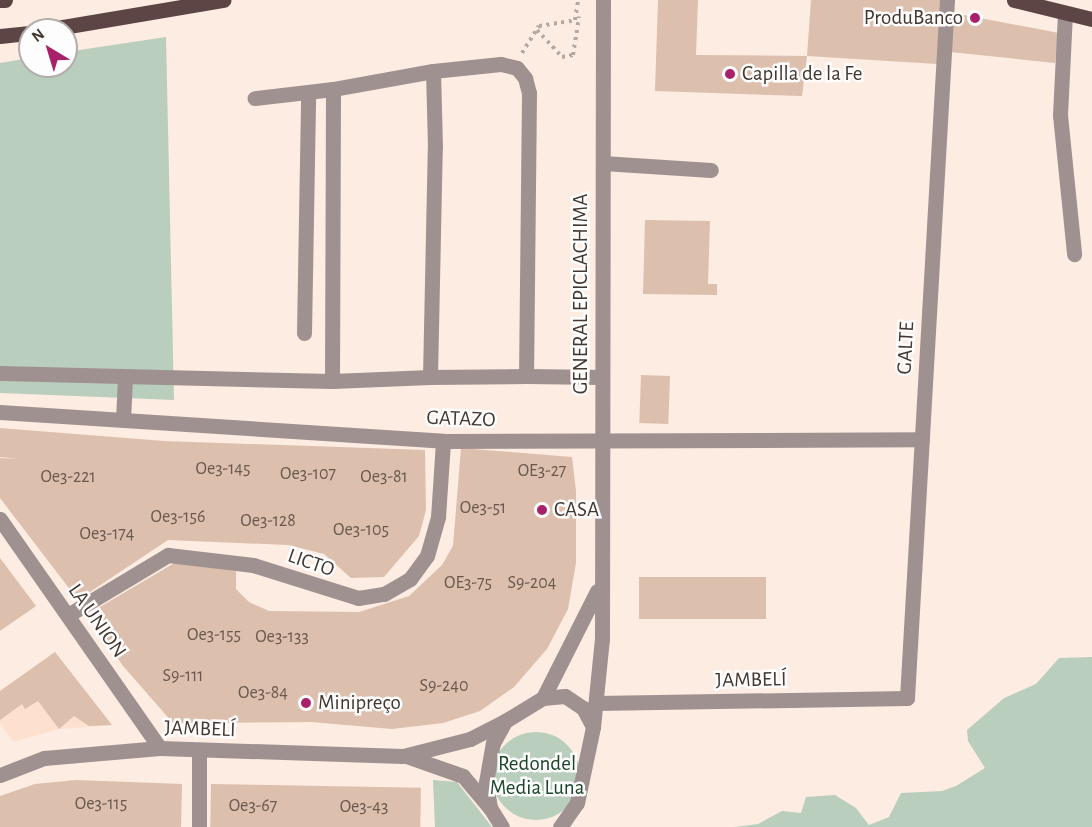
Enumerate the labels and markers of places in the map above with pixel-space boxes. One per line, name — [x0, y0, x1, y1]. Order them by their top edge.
place label: ProduBanco — [864, 5, 963, 31]
marker: ProduBanco — [968, 11, 982, 25]
place label: Capilla de la Fe — [742, 61, 862, 87]
marker: Capilla de la Fe — [723, 67, 737, 81]
place label: CASA — [554, 497, 599, 523]
marker: CASA — [535, 503, 549, 517]
place label: Minipreço — [318, 690, 401, 716]
marker: Minipreço — [299, 696, 313, 710]

